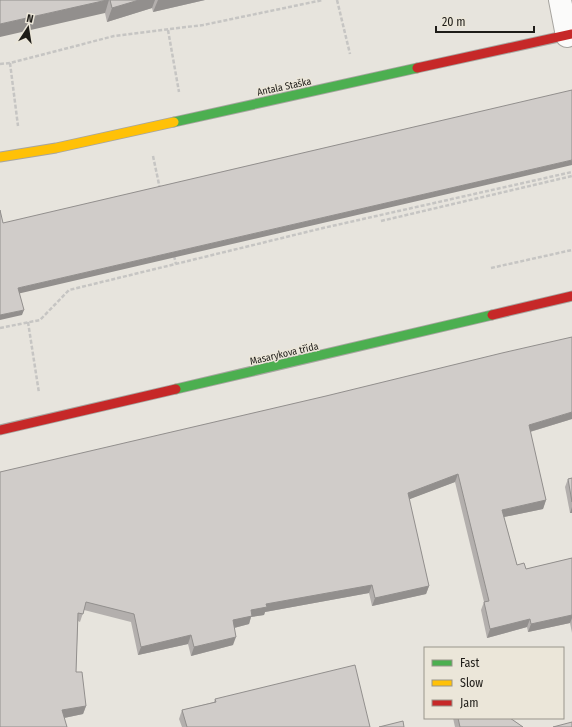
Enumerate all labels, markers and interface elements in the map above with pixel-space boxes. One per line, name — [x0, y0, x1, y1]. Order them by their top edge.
north arrow — [8, 8, 48, 48]
scale bar — [436, 8, 534, 34]
text: N — [25, 12, 35, 26]
text: 20 m — [442, 15, 466, 29]
street label: Antala Staška — [256, 75, 312, 99]
street label: Masarykova třída — [249, 339, 320, 368]
legend — [424, 647, 564, 719]
text: Fast — [460, 656, 479, 670]
text: Slow — [460, 676, 483, 690]
text: Jam — [460, 696, 478, 710]

